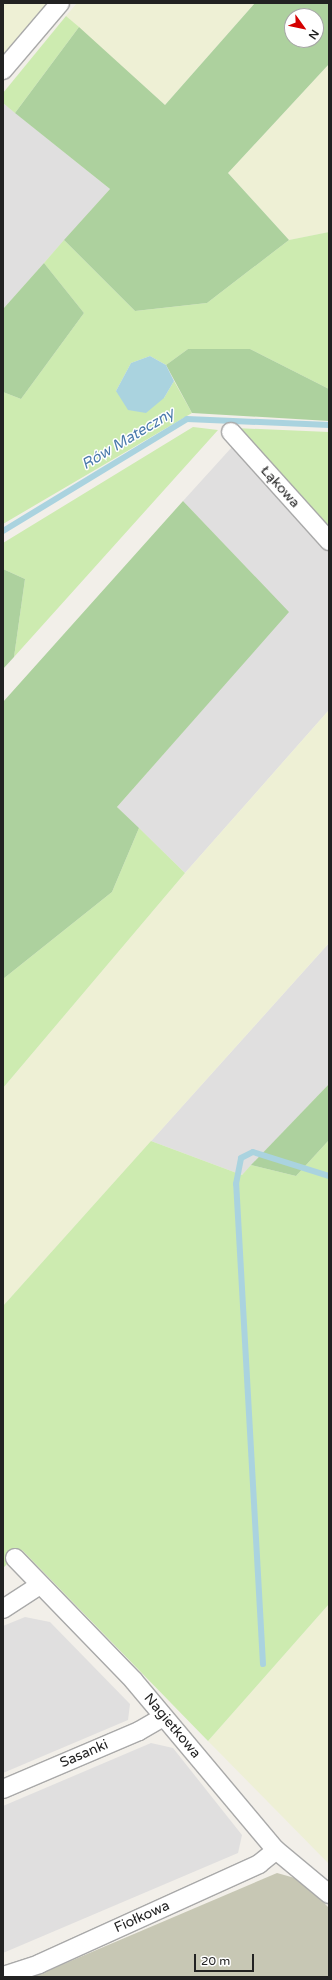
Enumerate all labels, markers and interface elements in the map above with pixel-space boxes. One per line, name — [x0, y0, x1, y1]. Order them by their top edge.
north arrow — [284, 8, 324, 48]
text: N — [306, 27, 322, 42]
water label: Rów Mateczny — [78, 404, 178, 474]
street label: Łąkowa — [257, 463, 303, 511]
street label: Nagietkowa — [140, 1690, 204, 1762]
street label: Sasanki — [57, 1736, 111, 1772]
street label: Fiołkowa — [112, 1897, 172, 1937]
scale bar — [196, 1946, 256, 1972]
text: 20 m — [201, 1954, 230, 1968]

